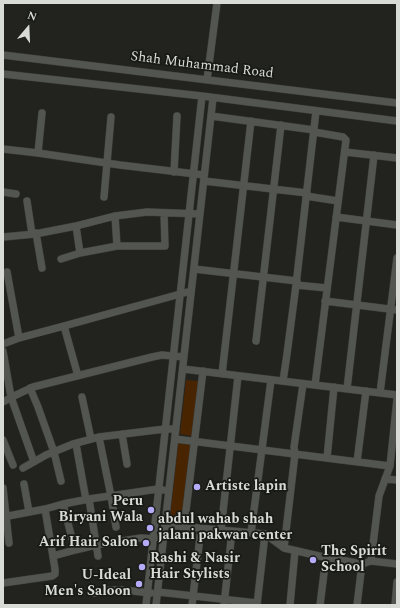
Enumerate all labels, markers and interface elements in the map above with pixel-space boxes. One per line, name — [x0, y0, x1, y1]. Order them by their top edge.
text: N — [25, 7, 39, 26]
north arrow — [8, 8, 48, 48]
street label: Shah Muhammad Road — [130, 49, 274, 83]
place label: Artiste lapin — [205, 479, 287, 495]
marker: Artiste lapin — [192, 482, 202, 492]
place label: Peru Biryani Wala — [59, 494, 143, 526]
marker: Peru Biryani Wala — [146, 505, 156, 515]
place label: abdul wahab shah jalani pakwan center — [158, 512, 292, 544]
marker: abdul wahab shah jalani pakwan center — [145, 523, 155, 533]
place label: Arif Hair Salon — [39, 535, 138, 551]
marker: Arif Hair Salon — [141, 538, 151, 548]
place label: The Spirit School — [321, 544, 387, 576]
place label: Rashi & Nasir Hair Stylists — [150, 551, 240, 584]
marker: The Spirit School — [308, 555, 318, 565]
marker: Rashi & Nasir Hair Stylists — [137, 562, 147, 572]
place label: U-Ideal Men's Saloon — [44, 568, 131, 600]
marker: U-Ideal Men's Saloon — [134, 579, 144, 589]

